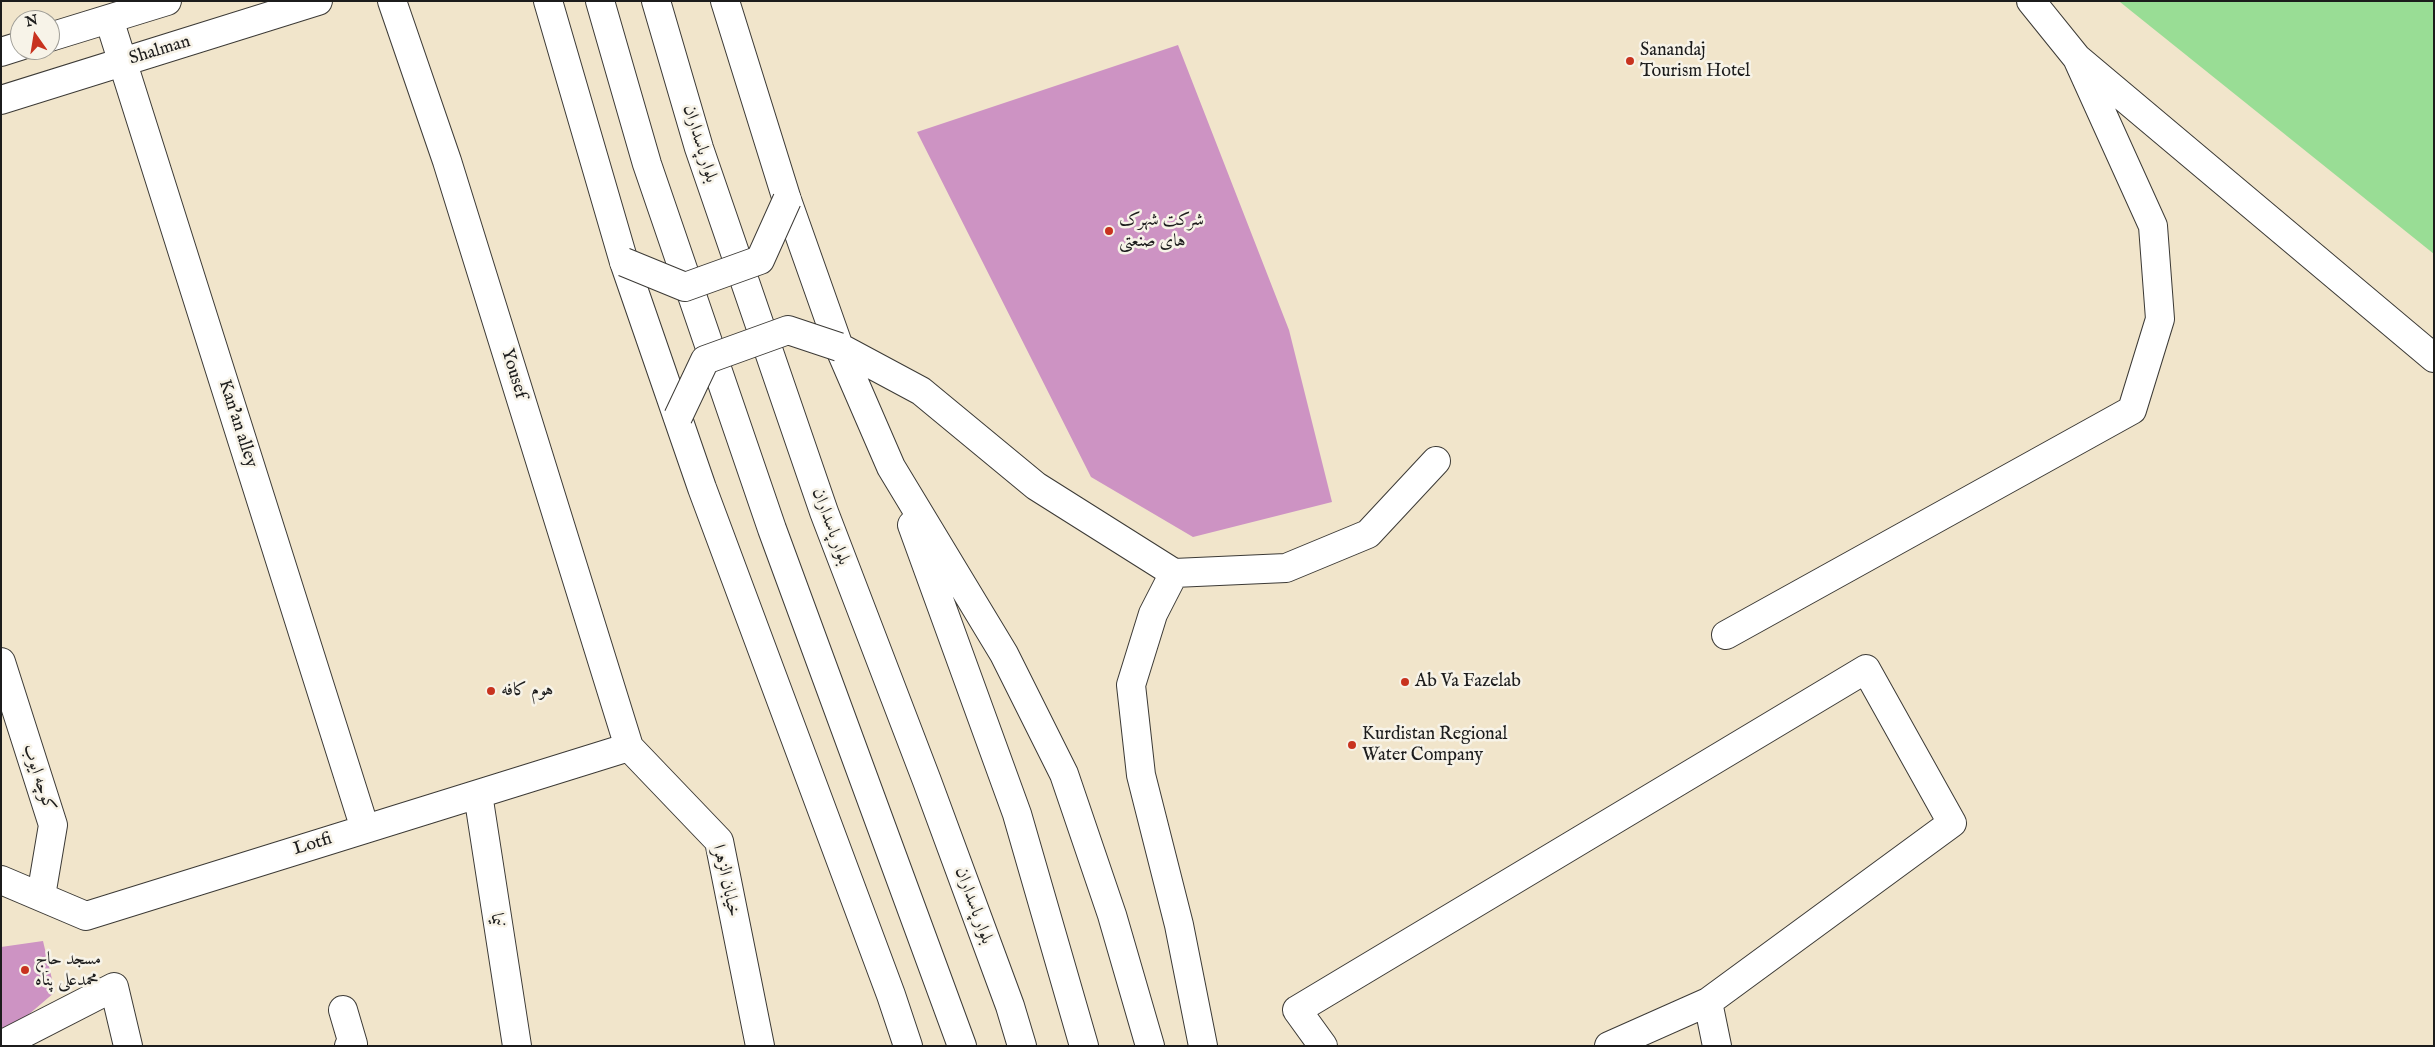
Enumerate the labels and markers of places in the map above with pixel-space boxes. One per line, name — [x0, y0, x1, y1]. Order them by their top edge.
place label: Sanandaj Tourism Hotel — [1640, 40, 1750, 82]
marker: Sanandaj Tourism Hotel — [1624, 55, 1636, 67]
place label: شرکت شهرک های صنعتی — [1119, 210, 1204, 252]
marker: شرکت شهرک های صنعتی — [1103, 225, 1115, 237]
place label: Ab Va Fazelab — [1415, 671, 1521, 693]
marker: Ab Va Fazelab — [1399, 676, 1411, 688]
place label: هوم کافه — [501, 680, 553, 702]
marker: هوم کافه — [485, 685, 497, 697]
place label: Kurdistan Regional Water Company — [1362, 724, 1507, 766]
marker: Kurdistan Regional Water Company — [1346, 739, 1358, 751]
place label: مسجد حاج محمدعلی پناه — [35, 949, 101, 992]
marker: مسجد حاج محمدعلی پناه — [19, 964, 31, 976]

